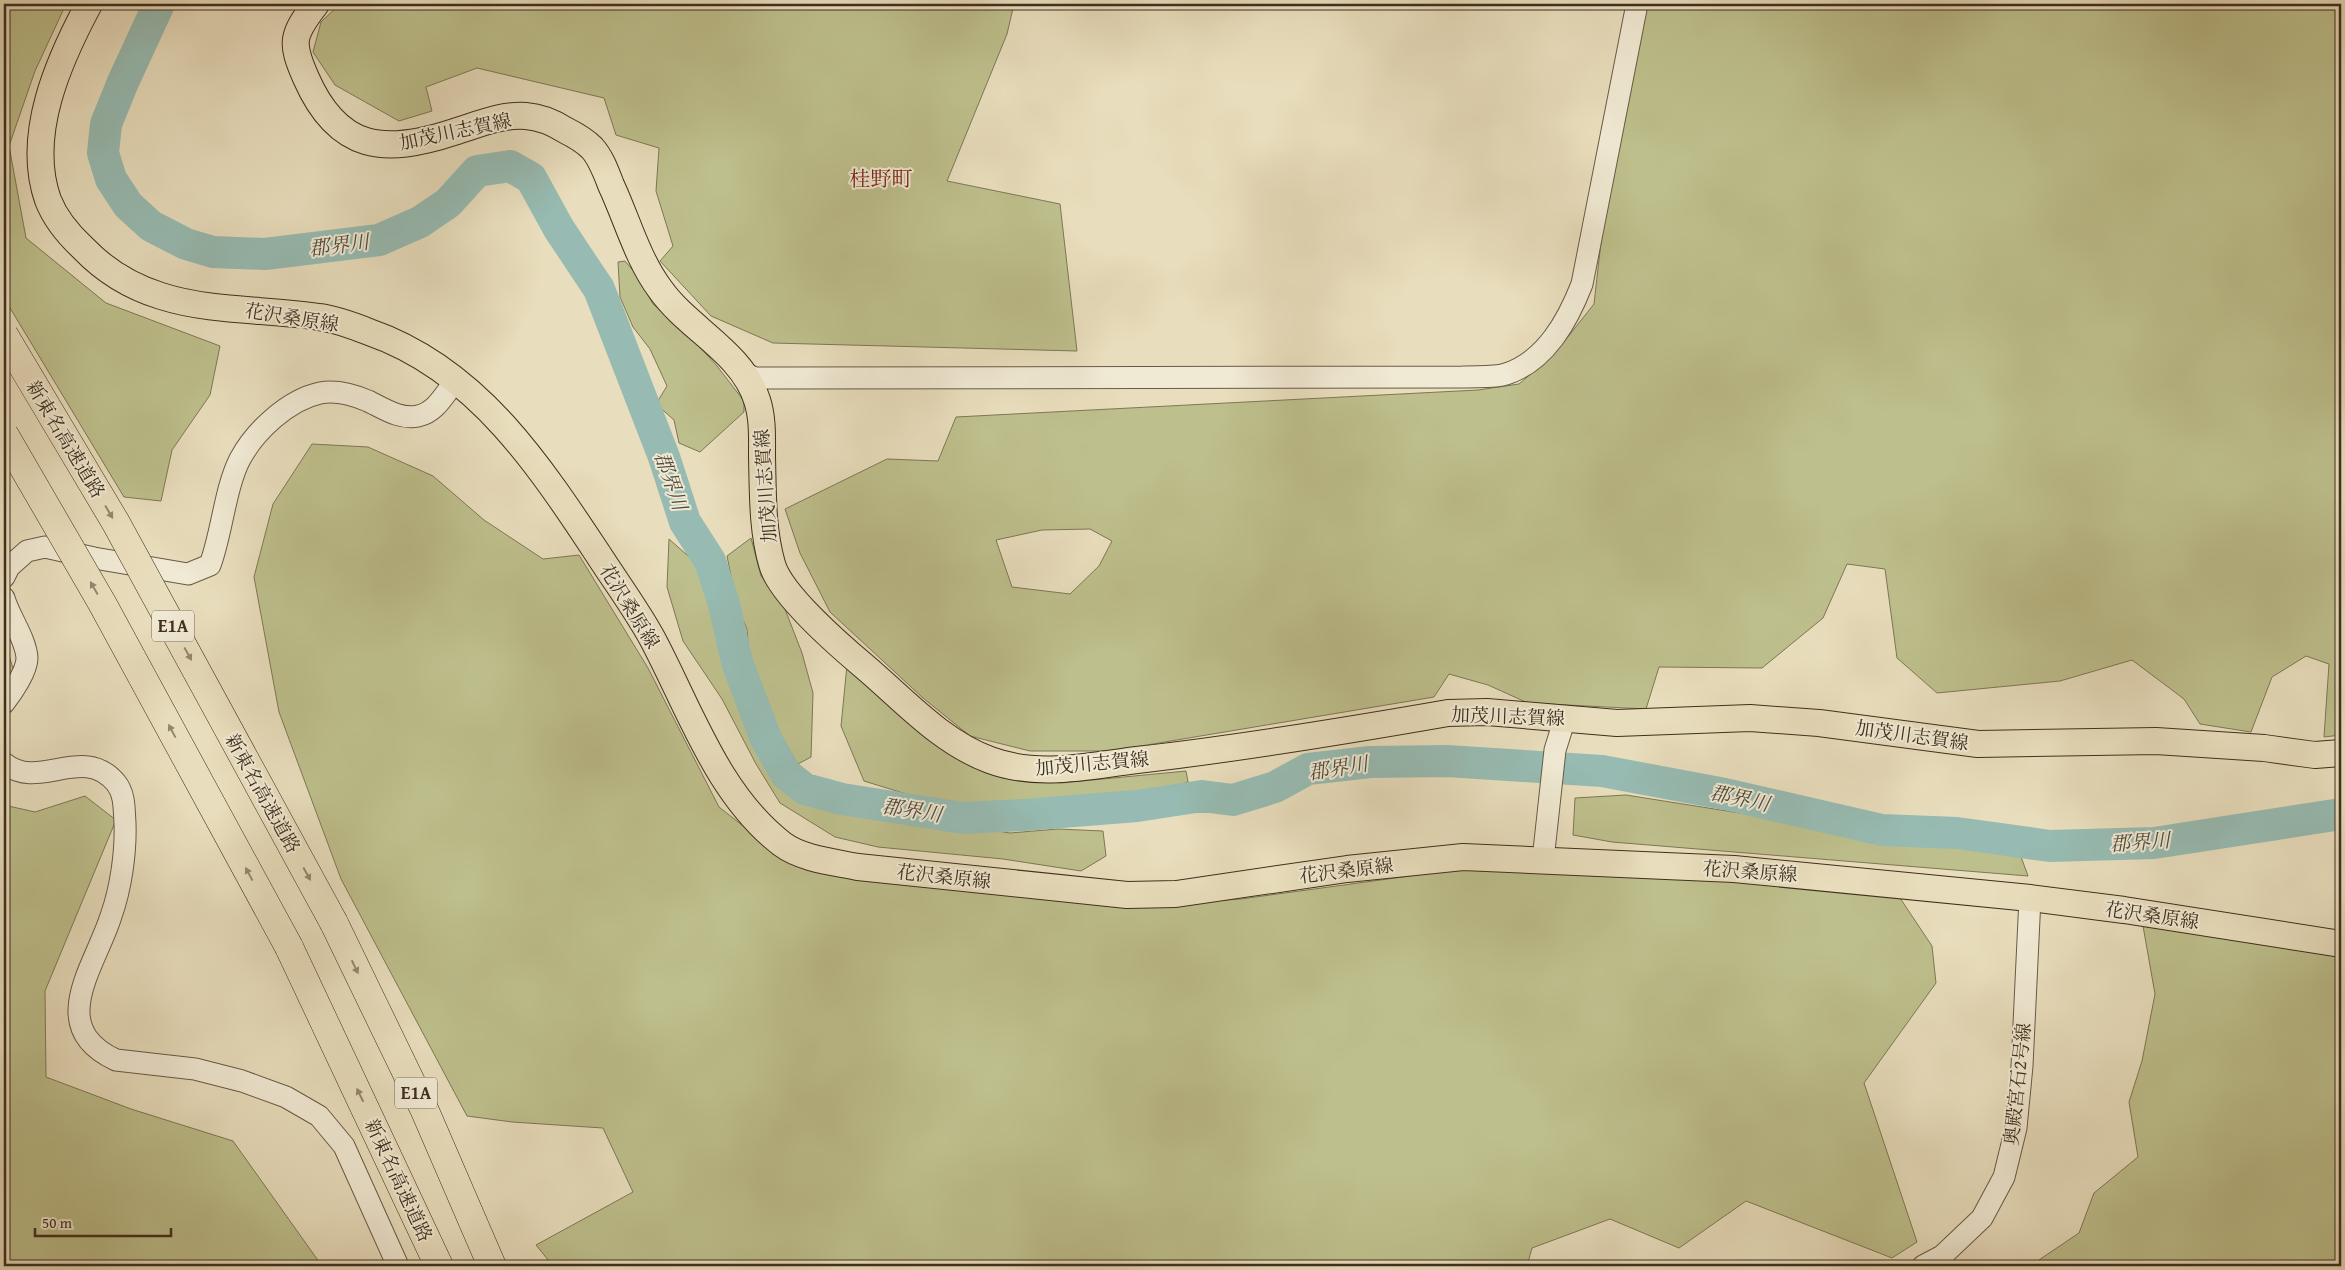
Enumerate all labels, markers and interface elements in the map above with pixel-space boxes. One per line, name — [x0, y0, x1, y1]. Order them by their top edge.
street label: 加茂川志賀線 — [396, 105, 514, 157]
district label: 桂野町 — [850, 163, 913, 194]
water label: 郡界川 — [307, 226, 372, 263]
street label: 花沢桑原線 — [243, 296, 341, 338]
street label: 新東名高速道路 — [20, 375, 112, 503]
street label: 加茂川志賀線 — [747, 428, 783, 544]
water label: 郡界川 — [648, 448, 696, 516]
one-way arrow — [105, 505, 114, 518]
street label: 花沢桑原線 — [593, 558, 667, 654]
one-way arrow — [89, 582, 98, 595]
road number: E1A — [152, 610, 194, 642]
one-way arrow — [183, 647, 192, 661]
street label: 加茂川志賀線 — [1451, 700, 1565, 732]
street label: 加茂川志賀線 — [1854, 713, 1970, 757]
one-way arrow — [168, 723, 176, 738]
street label: 新東名高速道路 — [219, 728, 307, 858]
street label: 加茂川志賀線 — [1034, 744, 1150, 782]
water label: 郡界川 — [1306, 748, 1372, 787]
water label: 郡界川 — [1708, 777, 1774, 818]
water label: 郡界川 — [880, 790, 946, 829]
water label: 郡界川 — [2109, 825, 2173, 858]
street label: 花沢桑原線 — [1297, 850, 1395, 890]
street label: 花沢桑原線 — [1702, 854, 1798, 888]
street label: 花沢桑原線 — [895, 857, 993, 895]
one-way arrow — [245, 866, 253, 881]
one-way arrow — [303, 866, 311, 881]
street label: 花沢桑原線 — [2103, 895, 2201, 935]
one-way arrow — [351, 959, 359, 974]
street label: 奥殿宮石2号線 — [1997, 1021, 2037, 1147]
road number: E1A — [395, 1078, 437, 1108]
one-way arrow — [355, 1088, 363, 1102]
street label: 新東名高速道路 — [358, 1114, 440, 1246]
scale bar — [35, 1205, 171, 1237]
text: 50 m — [42, 1212, 73, 1233]

